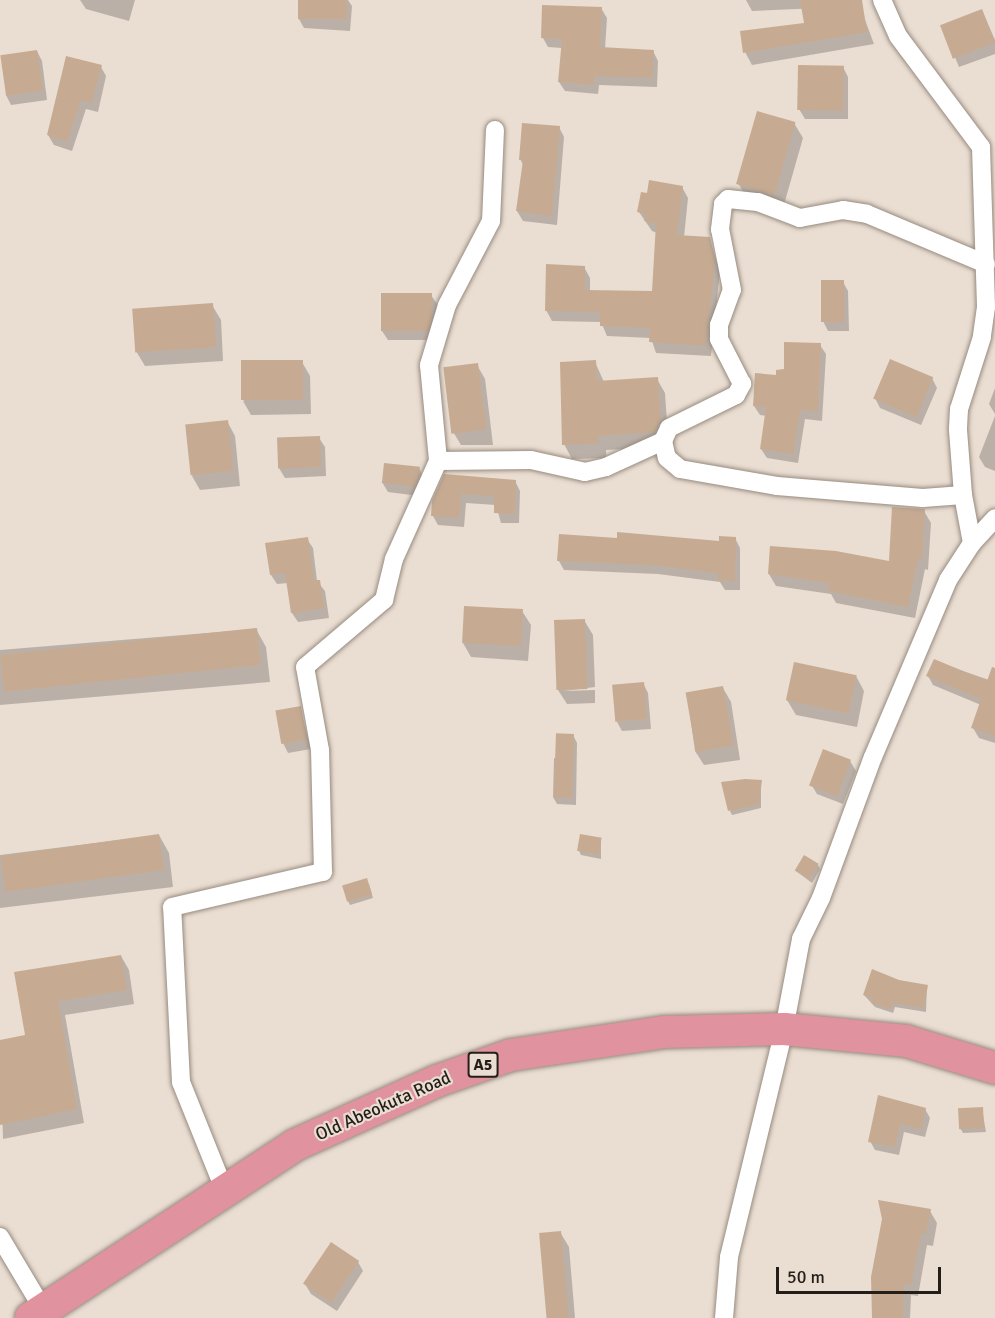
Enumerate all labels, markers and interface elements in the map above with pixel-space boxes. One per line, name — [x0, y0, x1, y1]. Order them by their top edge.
road number: A5 — [466, 1052, 500, 1078]
street label: Old Abeokuta Road — [312, 1066, 454, 1146]
scale bar — [779, 1255, 944, 1293]
text: 50 m — [787, 1266, 825, 1288]

